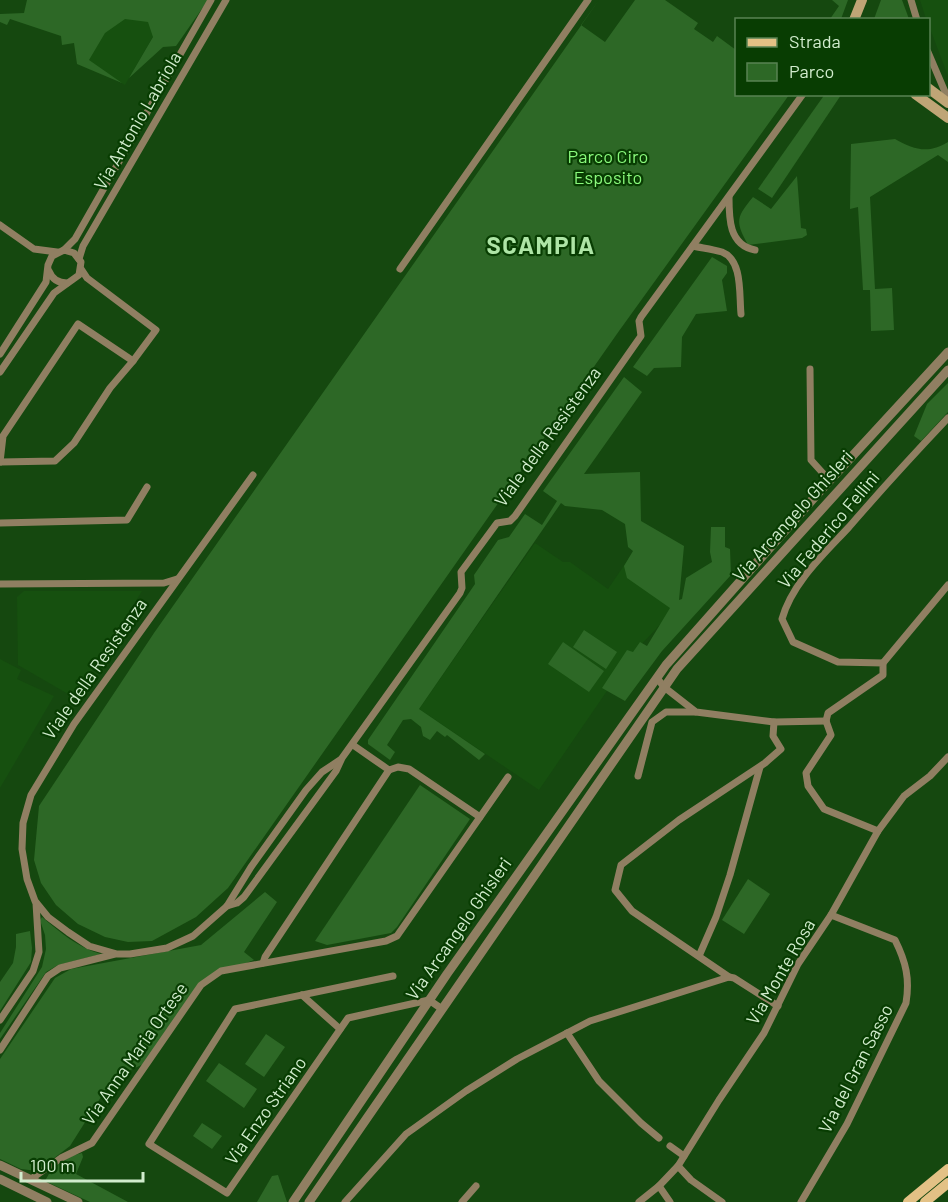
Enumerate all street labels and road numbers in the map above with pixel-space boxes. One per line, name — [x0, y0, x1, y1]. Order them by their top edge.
street label: Via Antonio Labriola — [89, 47, 186, 194]
street label: Viale della Resistenza — [489, 362, 605, 511]
street label: Via Arcangelo Ghisleri — [727, 445, 857, 586]
street label: Via Federico Fellini — [773, 466, 884, 593]
street label: Viale della Resistenza — [37, 594, 151, 743]
street label: Via Arcangelo Ghisleri — [401, 853, 516, 1004]
street label: Via Monte Rosa — [741, 915, 819, 1028]
street label: Via Anna Maria Ortese — [77, 978, 192, 1129]
street label: Via del Gran Sasso — [813, 1000, 897, 1137]
street label: Via Enzo Striano — [220, 1052, 311, 1169]

